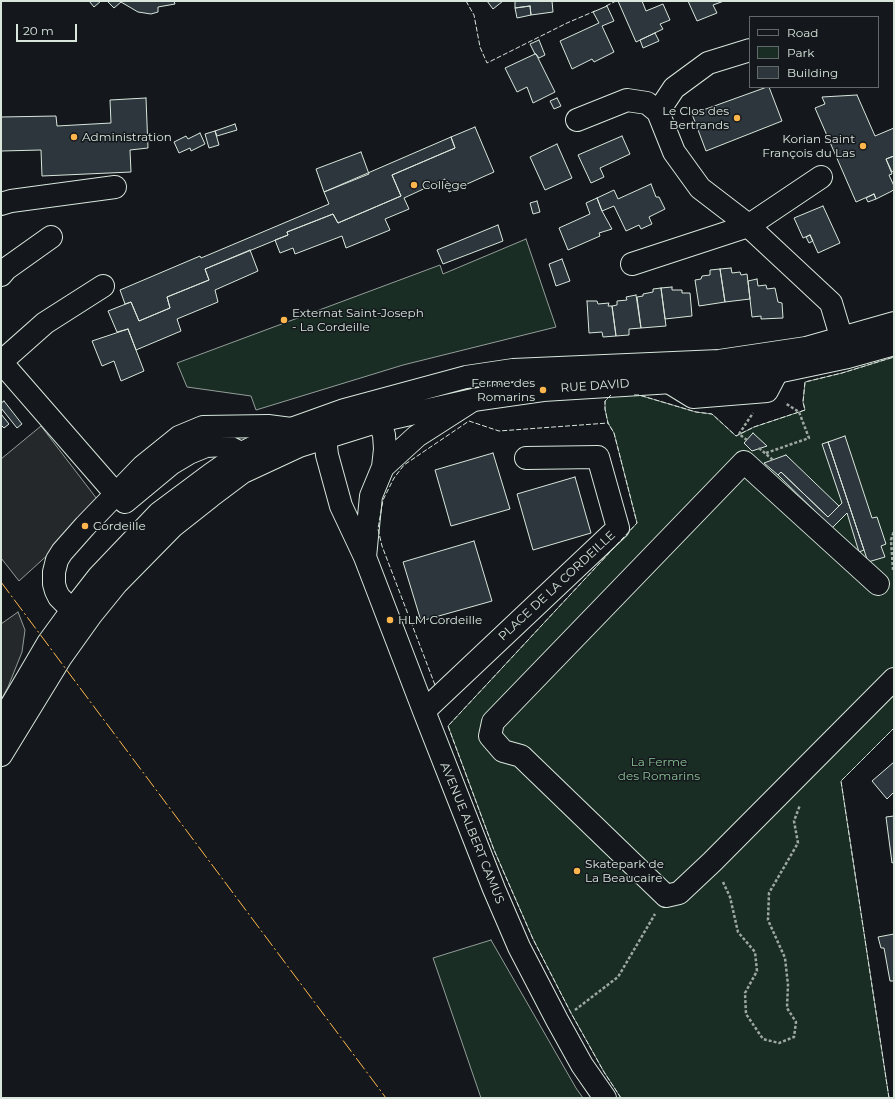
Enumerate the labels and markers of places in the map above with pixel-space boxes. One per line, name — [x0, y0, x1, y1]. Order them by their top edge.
place label: Le Clos des Bertrands — [662, 104, 729, 132]
marker: Le Clos des Bertrands — [732, 113, 742, 123]
place label: Administration — [82, 130, 172, 144]
marker: Administration — [69, 132, 79, 142]
place label: Korian Saint François du Las — [762, 132, 855, 160]
marker: Korian Saint François du Las — [858, 141, 868, 151]
place label: Collège — [422, 178, 467, 192]
marker: Collège — [409, 180, 419, 190]
place label: Externat Saint-Joseph - La Cordeille — [292, 306, 424, 334]
marker: Externat Saint-Joseph - La Cordeille — [279, 315, 289, 325]
place label: Ferme des Romarins — [471, 376, 535, 404]
marker: Ferme des Romarins — [538, 385, 548, 395]
place label: Cordeille — [93, 519, 146, 533]
marker: Cordeille — [80, 521, 90, 531]
place label: HLM Cordeille — [398, 613, 482, 627]
marker: HLM Cordeille — [385, 615, 395, 625]
place label: Skatepark de La Beaucaire — [585, 857, 664, 885]
marker: Skatepark de La Beaucaire — [572, 866, 582, 876]

